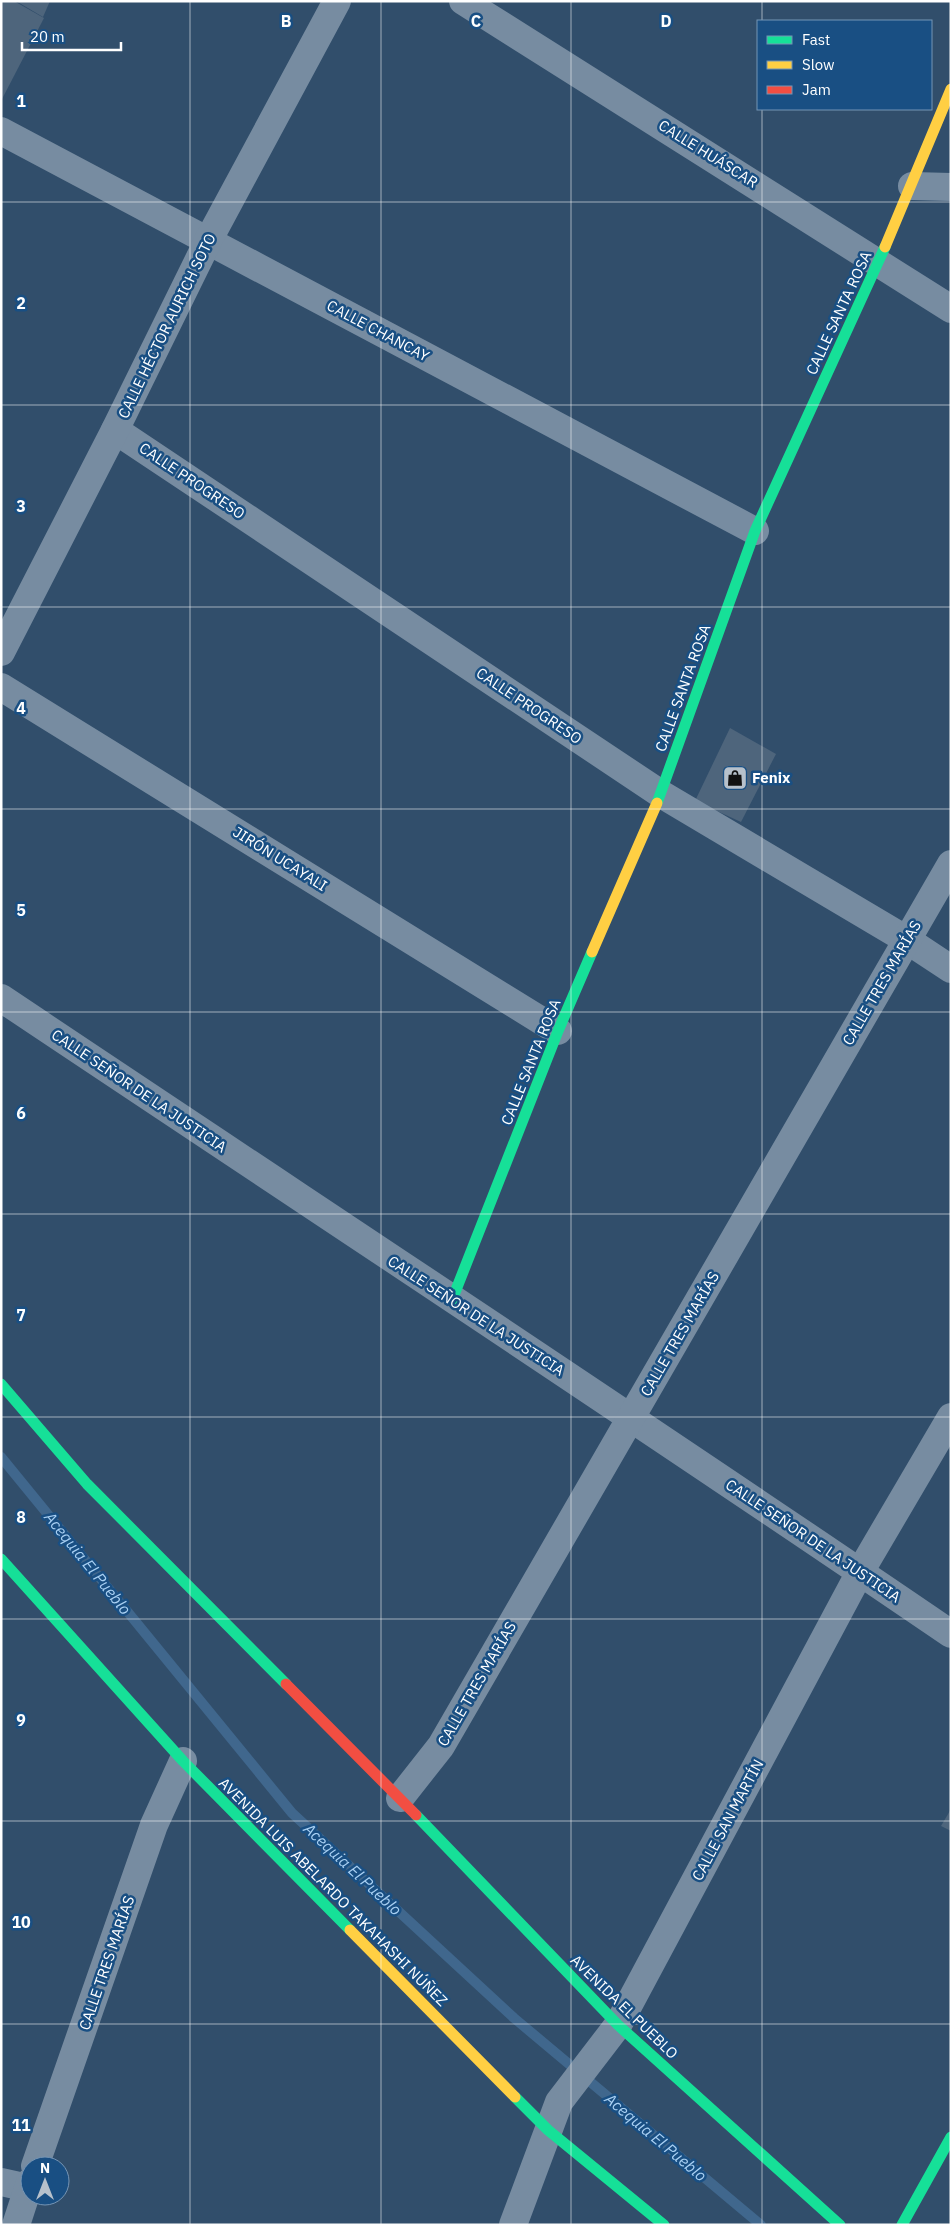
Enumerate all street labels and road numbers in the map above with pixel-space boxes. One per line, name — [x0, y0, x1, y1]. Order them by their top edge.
street label: CALLE HUÁSCAR — [655, 115, 762, 192]
street label: CALLE HÉCTOR AURICH SOTO — [113, 230, 220, 421]
street label: CALLE SANTA ROSA — [802, 248, 876, 378]
street label: CALLE CHANCAY — [324, 296, 433, 366]
street label: CALLE PROGRESO — [136, 438, 249, 523]
street label: CALLE SANTA ROSA — [651, 621, 715, 754]
street label: CALLE PROGRESO — [473, 663, 586, 748]
street label: JIRÓN UCAYALI — [230, 822, 331, 895]
street label: CALLE TRES MARÍAS — [838, 917, 925, 1049]
street label: CALLE SANTA ROSA — [497, 996, 565, 1128]
street label: CALLE SEÑOR DE LA JUSTICIA — [48, 1025, 231, 1157]
street label: CALLE SEÑOR DE LA JUSTICIA — [384, 1251, 569, 1380]
street label: CALLE TRES MARÍAS — [636, 1268, 723, 1400]
street label: CALLE SEÑOR DE LA JUSTICIA — [722, 1475, 905, 1607]
street label: CALLE TRES MARÍAS — [433, 1618, 520, 1750]
street label: CALLE SAN MARTÍN — [688, 1756, 768, 1884]
street label: AVENIDA LUIS ABELARDO TAKAHASHI NÚÑEZ — [215, 1773, 452, 2010]
street label: CALLE TRES MARÍAS — [75, 1893, 138, 2033]
street label: AVENIDA EL PUEBLO — [567, 1951, 682, 2063]

